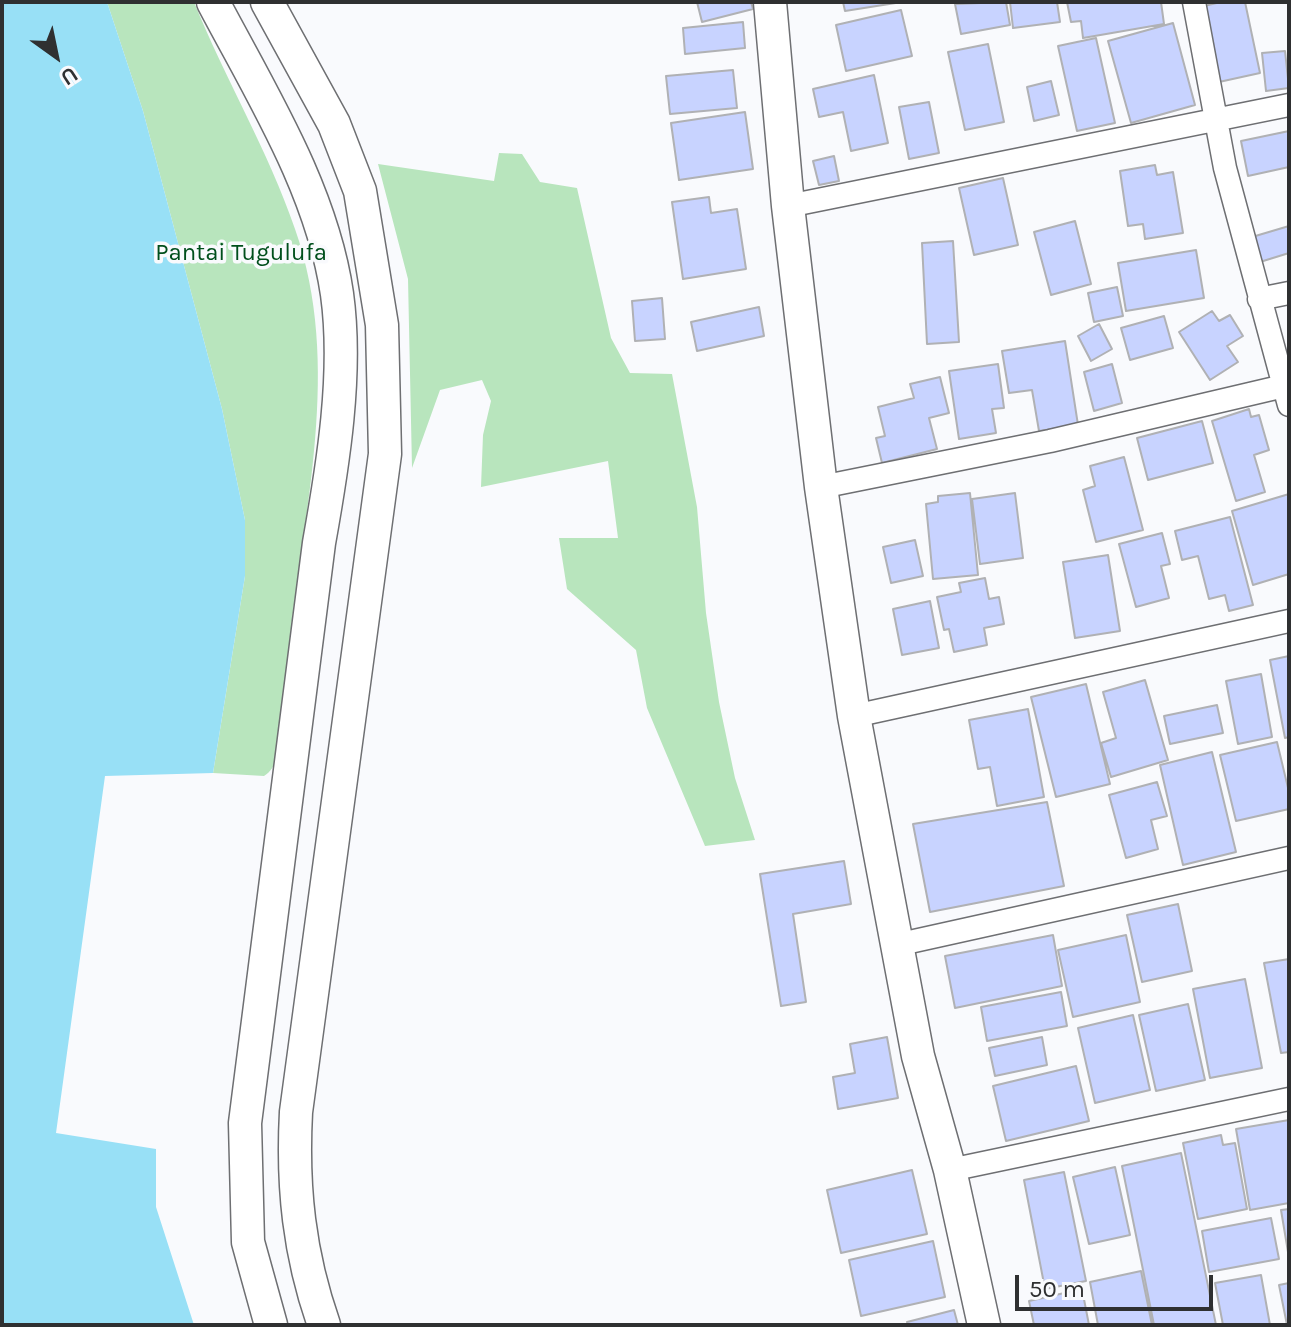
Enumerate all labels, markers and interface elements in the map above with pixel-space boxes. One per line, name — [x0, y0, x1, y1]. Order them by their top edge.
north arrow — [16, 16, 96, 96]
text: U — [56, 61, 83, 91]
park label: Pantai Tugulufa — [155, 239, 327, 267]
scale bar — [1019, 1259, 1217, 1309]
text: 50 m — [1029, 1275, 1085, 1303]

